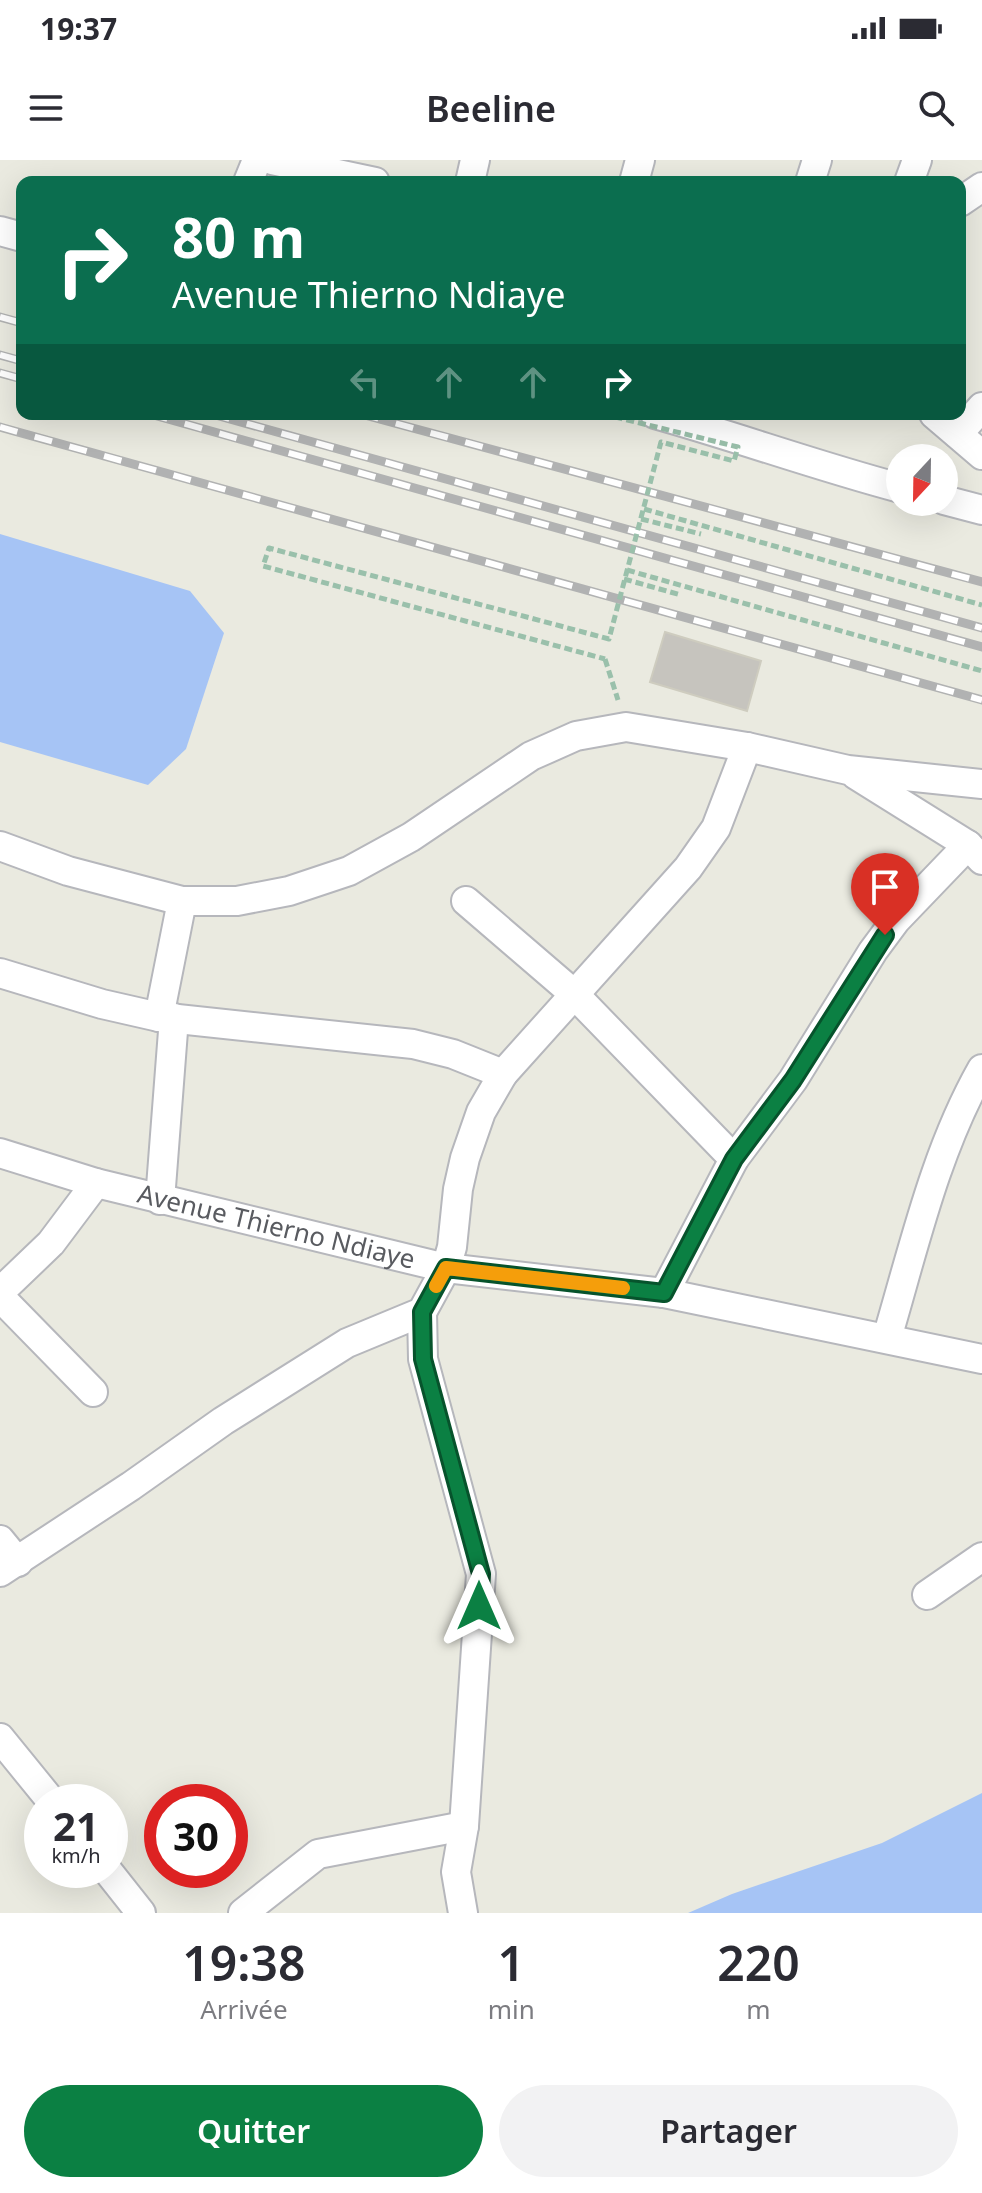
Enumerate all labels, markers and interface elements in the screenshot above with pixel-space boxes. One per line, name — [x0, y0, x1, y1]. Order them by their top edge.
text: 19:37 — [40, 8, 117, 49]
text: Beeline — [426, 84, 556, 133]
icon: menu — [24, 86, 68, 130]
icon: search — [914, 86, 958, 130]
text: 80 m — [172, 198, 305, 274]
icon: right — [40, 208, 144, 312]
text: Avenue Thierno Ndiaye — [172, 270, 566, 319]
icon: left — [343, 360, 387, 404]
icon: ahead — [427, 360, 471, 404]
icon: ahead — [511, 360, 555, 404]
icon: right — [595, 360, 639, 404]
north arrow — [886, 444, 958, 516]
map controls — [886, 444, 958, 516]
pin — [851, 853, 919, 935]
icon: arrive — [863, 865, 907, 909]
street label: Avenue Thierno Ndiaye — [134, 1175, 419, 1277]
position arrow — [437, 1564, 521, 1648]
speed limit sign: 30 — [144, 1784, 248, 1888]
text: 21 — [53, 1798, 99, 1853]
text: km/h — [51, 1842, 101, 1869]
text: 19:38 — [182, 1930, 305, 1995]
text: 1 — [498, 1930, 525, 1995]
text: 220 — [717, 1930, 800, 1995]
text: Arrivée — [200, 1991, 288, 2027]
text: min — [488, 1991, 535, 2027]
text: m — [746, 1991, 771, 2027]
button: Quitter — [24, 2085, 483, 2177]
button: Partager — [499, 2085, 958, 2177]

